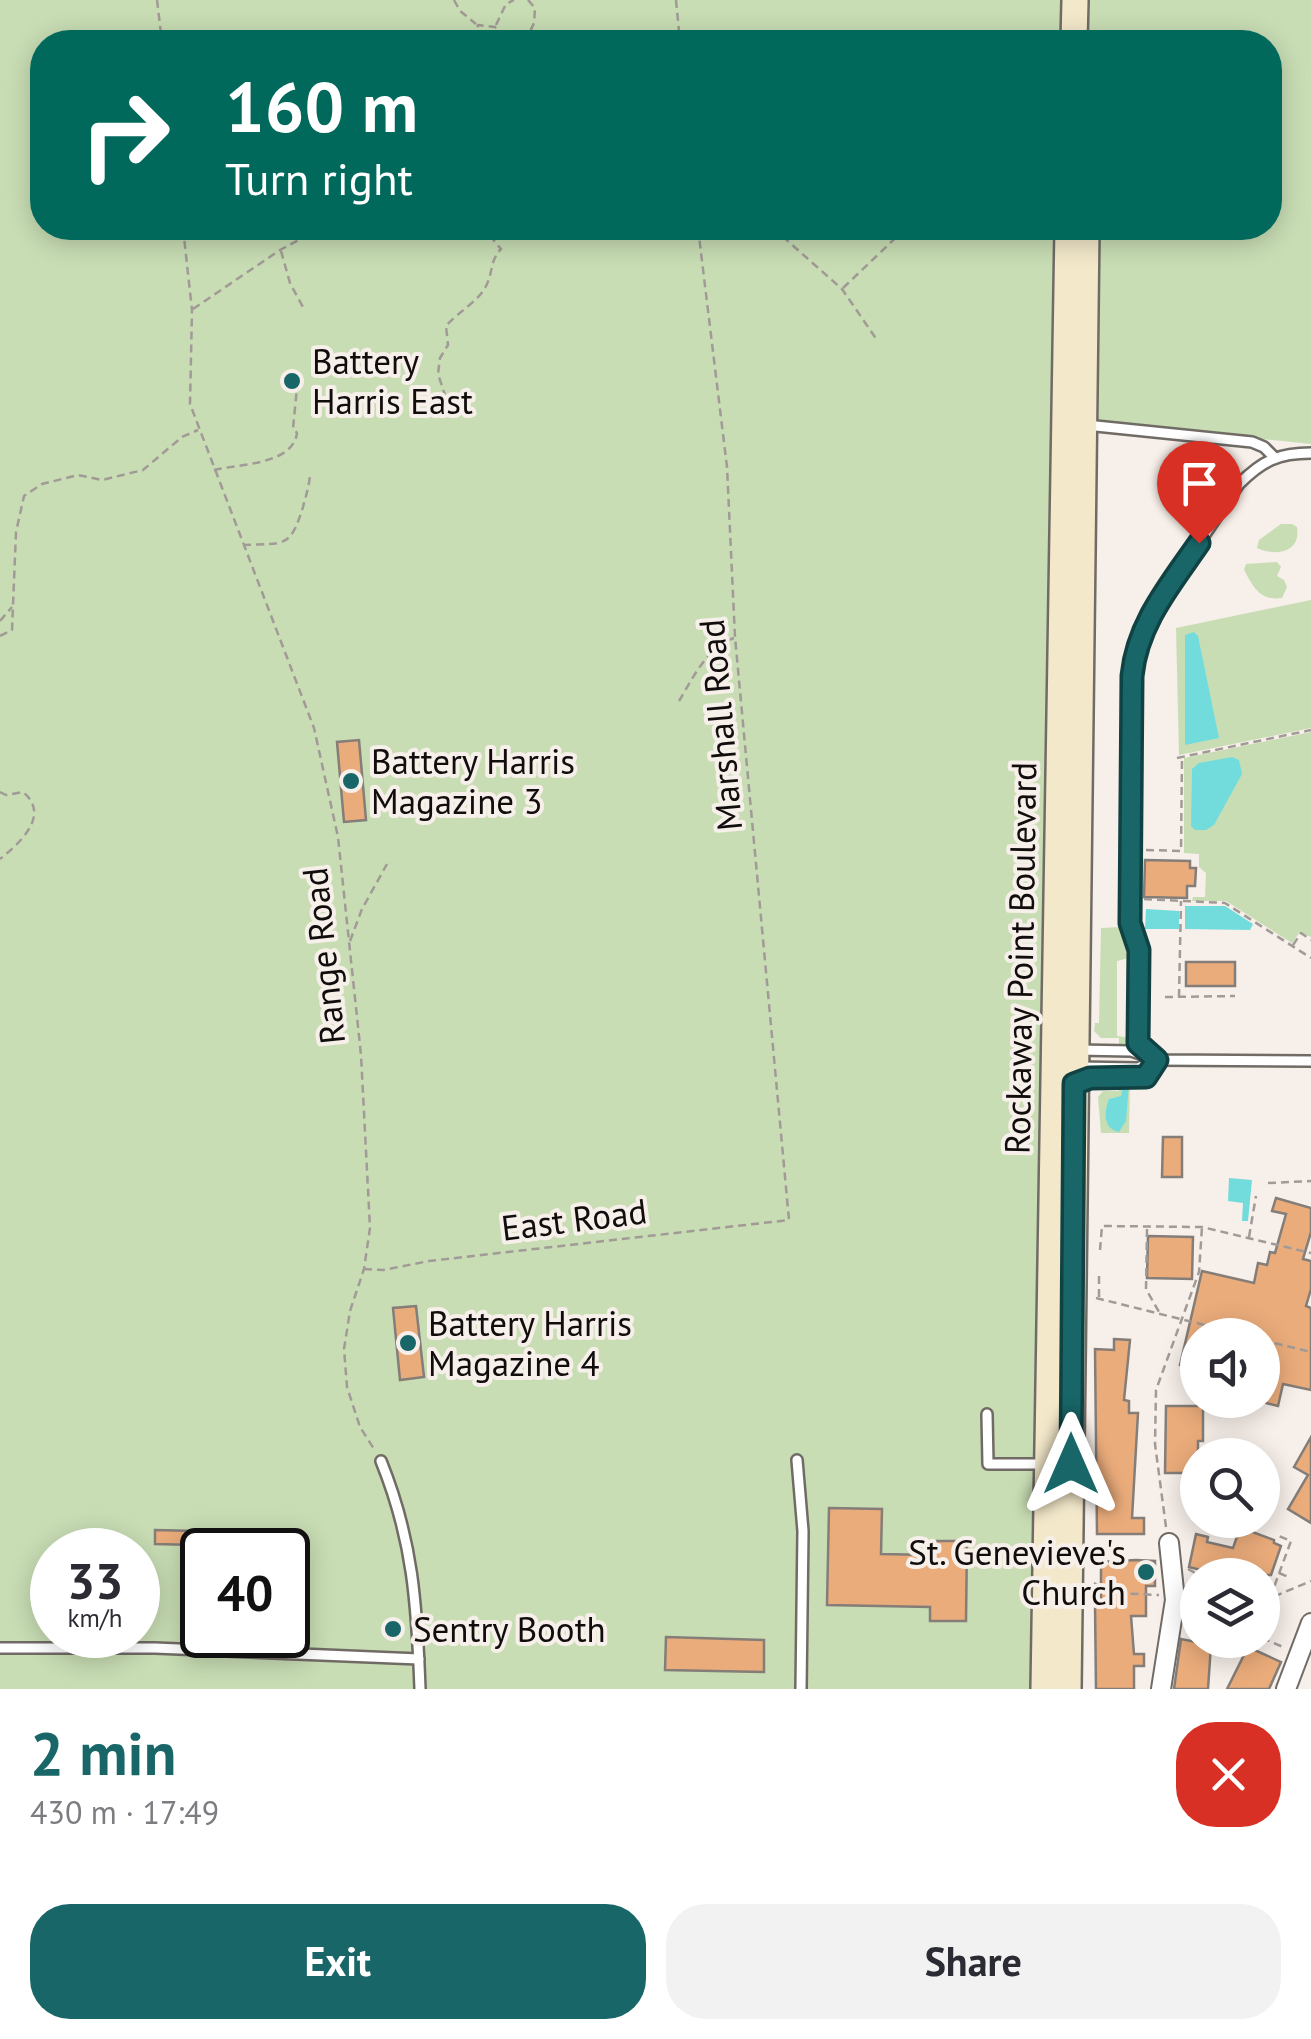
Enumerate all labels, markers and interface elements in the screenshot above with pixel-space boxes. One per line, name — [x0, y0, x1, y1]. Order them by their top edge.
text: 160 m — [225, 61, 418, 151]
icon: right — [60, 70, 190, 200]
text: Turn right — [225, 149, 413, 207]
place label: Battery Harris East — [312, 338, 473, 424]
marker: Battery Harris East — [281, 370, 303, 392]
pin — [1157, 441, 1242, 544]
icon: arrive — [1172, 456, 1227, 511]
street label: Marshall Road — [688, 617, 752, 833]
place label: Battery Harris Magazine 3 — [371, 738, 575, 824]
street label: Rockaway Point Boulevard — [994, 761, 1046, 1155]
marker: Battery Harris Magazine 3 — [340, 770, 362, 792]
street label: Range Road — [291, 866, 355, 1046]
street label: East Road — [499, 1187, 649, 1251]
place label: Battery Harris Magazine 4 — [428, 1300, 632, 1386]
map controls — [1180, 1318, 1280, 1658]
button: sound — [1180, 1318, 1280, 1418]
marker: Battery Harris Magazine 4 — [397, 1332, 419, 1354]
position arrow — [1019, 1412, 1123, 1516]
button: search — [1180, 1438, 1280, 1538]
speed limit sign: 40 — [180, 1528, 310, 1658]
place label: St. Genevieve's Church — [908, 1529, 1126, 1615]
text: 33 — [67, 1548, 123, 1613]
button: layers — [1180, 1558, 1280, 1658]
marker: St. Genevieve's Church — [1135, 1561, 1157, 1583]
text: km/h — [68, 1602, 122, 1634]
place label: Sentry Booth — [413, 1606, 606, 1652]
marker: Sentry Booth — [382, 1618, 404, 1640]
text: 2 min — [30, 1714, 176, 1792]
button: close — [1176, 1722, 1281, 1827]
text: 430 m · 17:49 — [30, 1791, 219, 1833]
button: Exit — [30, 1904, 646, 2019]
button: Share — [666, 1904, 1281, 2019]

